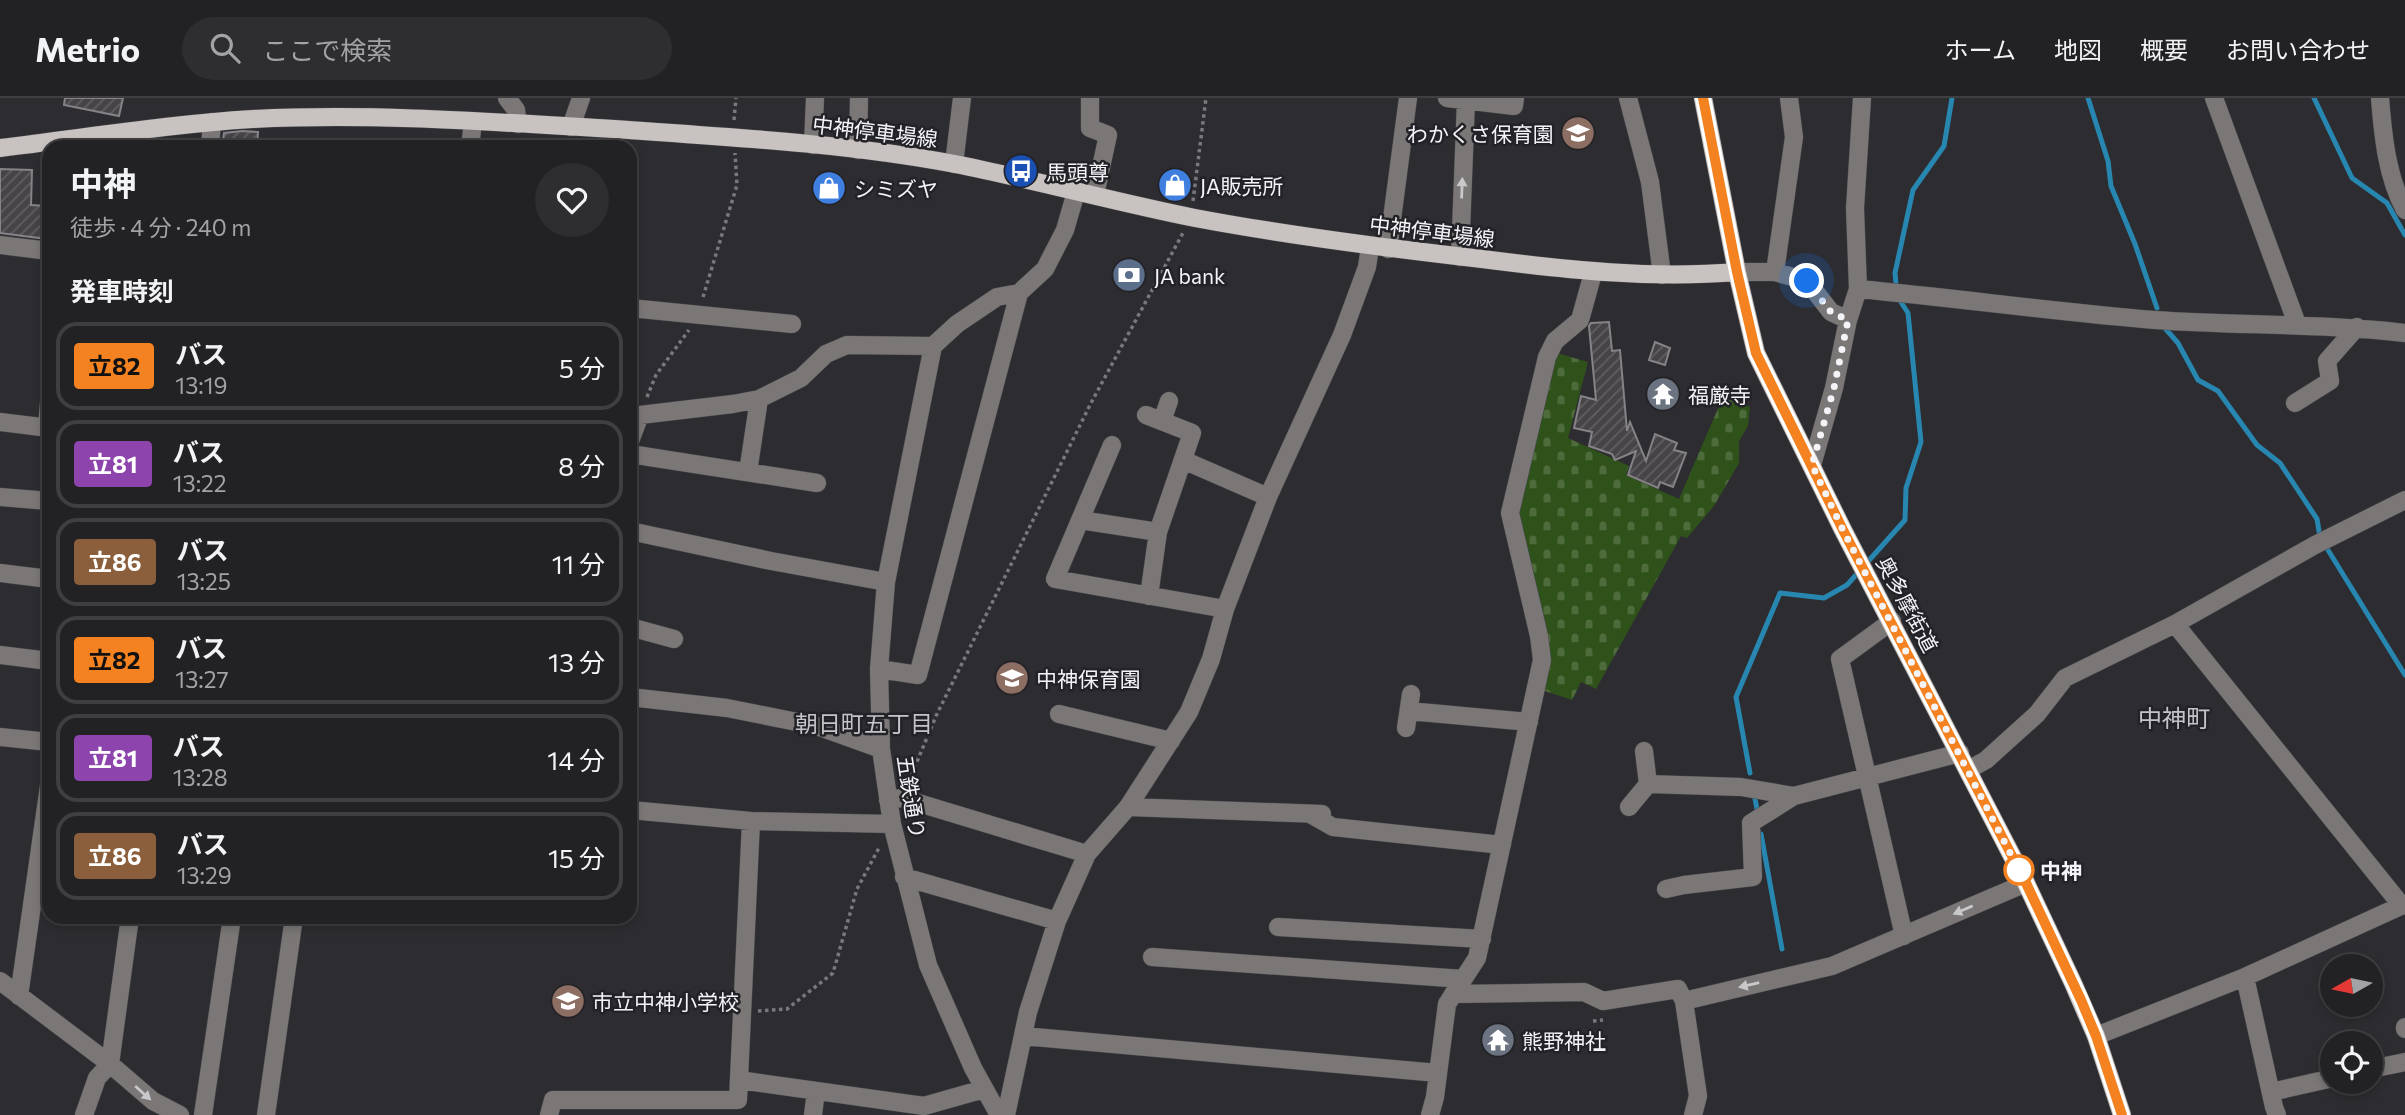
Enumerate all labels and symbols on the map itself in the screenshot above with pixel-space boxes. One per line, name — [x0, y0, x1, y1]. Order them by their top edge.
street label: 中神停車場線 — [811, 111, 939, 151]
school or university icon: わかくさ保育園 — [1559, 114, 1597, 152]
place label: わかくさ保育園 — [1407, 121, 1554, 146]
bus stop icon: 馬頭尊 — [1002, 152, 1040, 190]
place label: 馬頭尊 — [1046, 159, 1109, 184]
shop icon: JA販売所 — [1156, 166, 1194, 204]
shop icon: シミズヤ — [810, 169, 848, 207]
place label: JA販売所 — [1200, 173, 1284, 198]
place label: シミズヤ — [854, 176, 938, 201]
one-way arrow — [1457, 177, 1468, 199]
street label: 中神停車場線 — [1368, 211, 1496, 251]
bank icon: JA bank — [1110, 256, 1148, 294]
place label: JA bank — [1154, 263, 1225, 288]
your location — [1789, 263, 1824, 298]
temple icon: 福厳寺 — [1644, 375, 1682, 413]
place label: 福厳寺 — [1688, 382, 1751, 407]
street label: 奥多摩街道 — [1872, 552, 1944, 656]
school or university icon: 中神保育園 — [993, 659, 1031, 697]
place label: 中神保育園 — [1036, 666, 1141, 691]
district label: 中神町 — [2138, 703, 2210, 732]
district label: 朝日町五丁目 — [795, 709, 933, 737]
street label: 五鉄通り — [893, 754, 931, 840]
marker: 中神 — [2004, 855, 2034, 885]
place label: 中神 — [2040, 858, 2082, 883]
one-way arrow — [1952, 905, 1973, 916]
north arrow — [2320, 954, 2384, 1017]
one-way arrow — [1738, 980, 1760, 991]
school or university icon: 市立中神小学校 — [549, 982, 587, 1020]
place label: 市立中神小学校 — [592, 989, 739, 1014]
temple icon: 熊野神社 — [1479, 1021, 1517, 1059]
place label: 熊野神社 — [1522, 1028, 1606, 1053]
one-way arrow — [135, 1084, 152, 1100]

